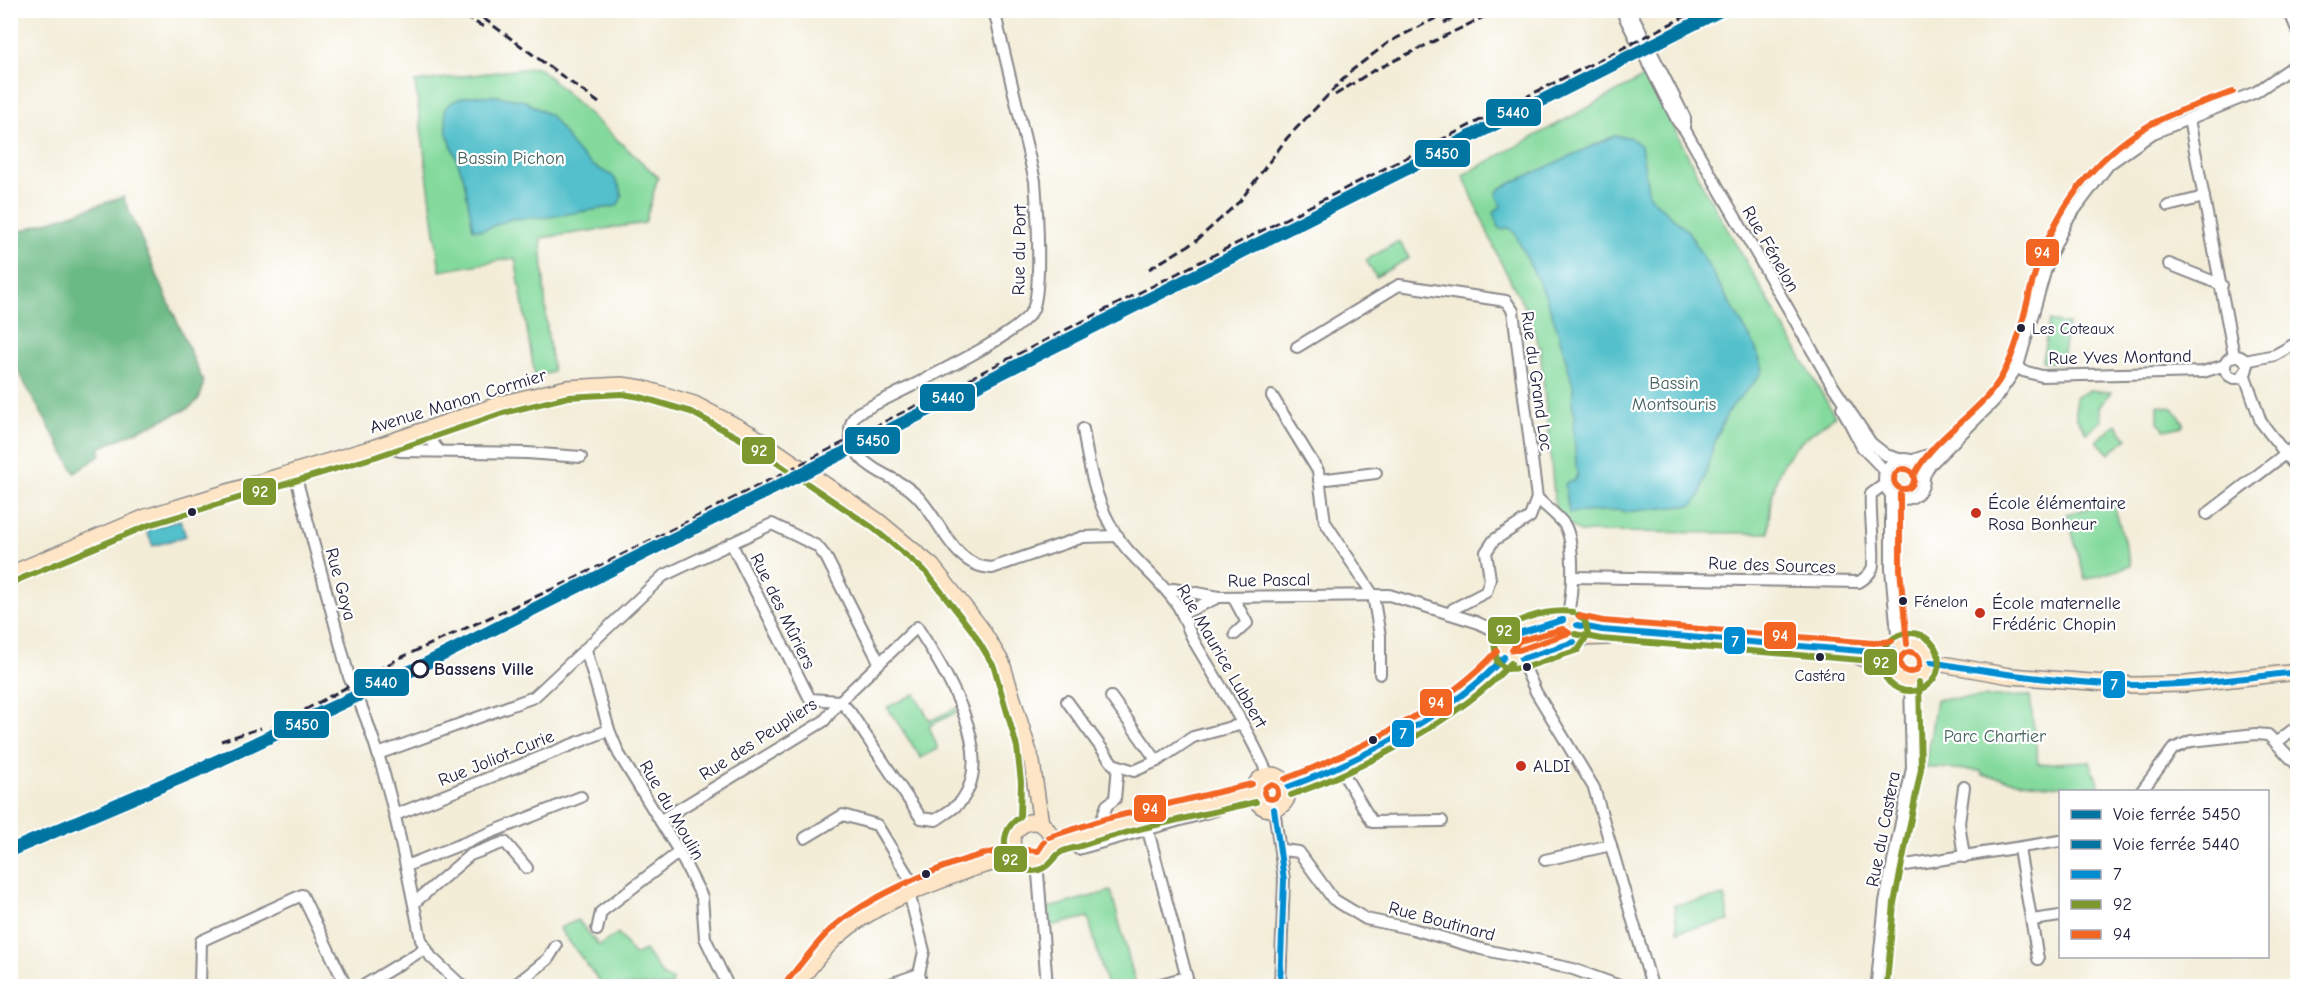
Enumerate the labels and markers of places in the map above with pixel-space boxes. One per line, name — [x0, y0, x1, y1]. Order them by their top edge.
place label: Les Coteaux — [2032, 320, 2114, 338]
marker: Les Coteaux — [2015, 322, 2027, 334]
place label: École élémentaire Rosa Bonheur — [1988, 492, 2126, 535]
unlabelled marker — [186, 506, 198, 518]
marker: École élémentaire Rosa Bonheur — [1969, 506, 1983, 520]
place label: École maternelle Frédéric Chopin — [1992, 592, 2121, 635]
place label: Fénelon — [1914, 593, 1968, 611]
marker: Fénelon — [1897, 595, 1909, 607]
marker: École maternelle Frédéric Chopin — [1973, 606, 1987, 620]
marker: Castéra — [1814, 651, 1826, 663]
place label: Bassens Ville — [434, 659, 534, 680]
marker: Bassens Ville — [411, 660, 429, 678]
unlabelled marker — [1521, 661, 1533, 673]
place label: Castéra — [1794, 667, 1846, 685]
unlabelled marker — [1367, 734, 1379, 746]
place label: ALDI — [1533, 756, 1570, 777]
marker: ALDI — [1514, 759, 1528, 773]
unlabelled marker — [920, 868, 932, 880]

